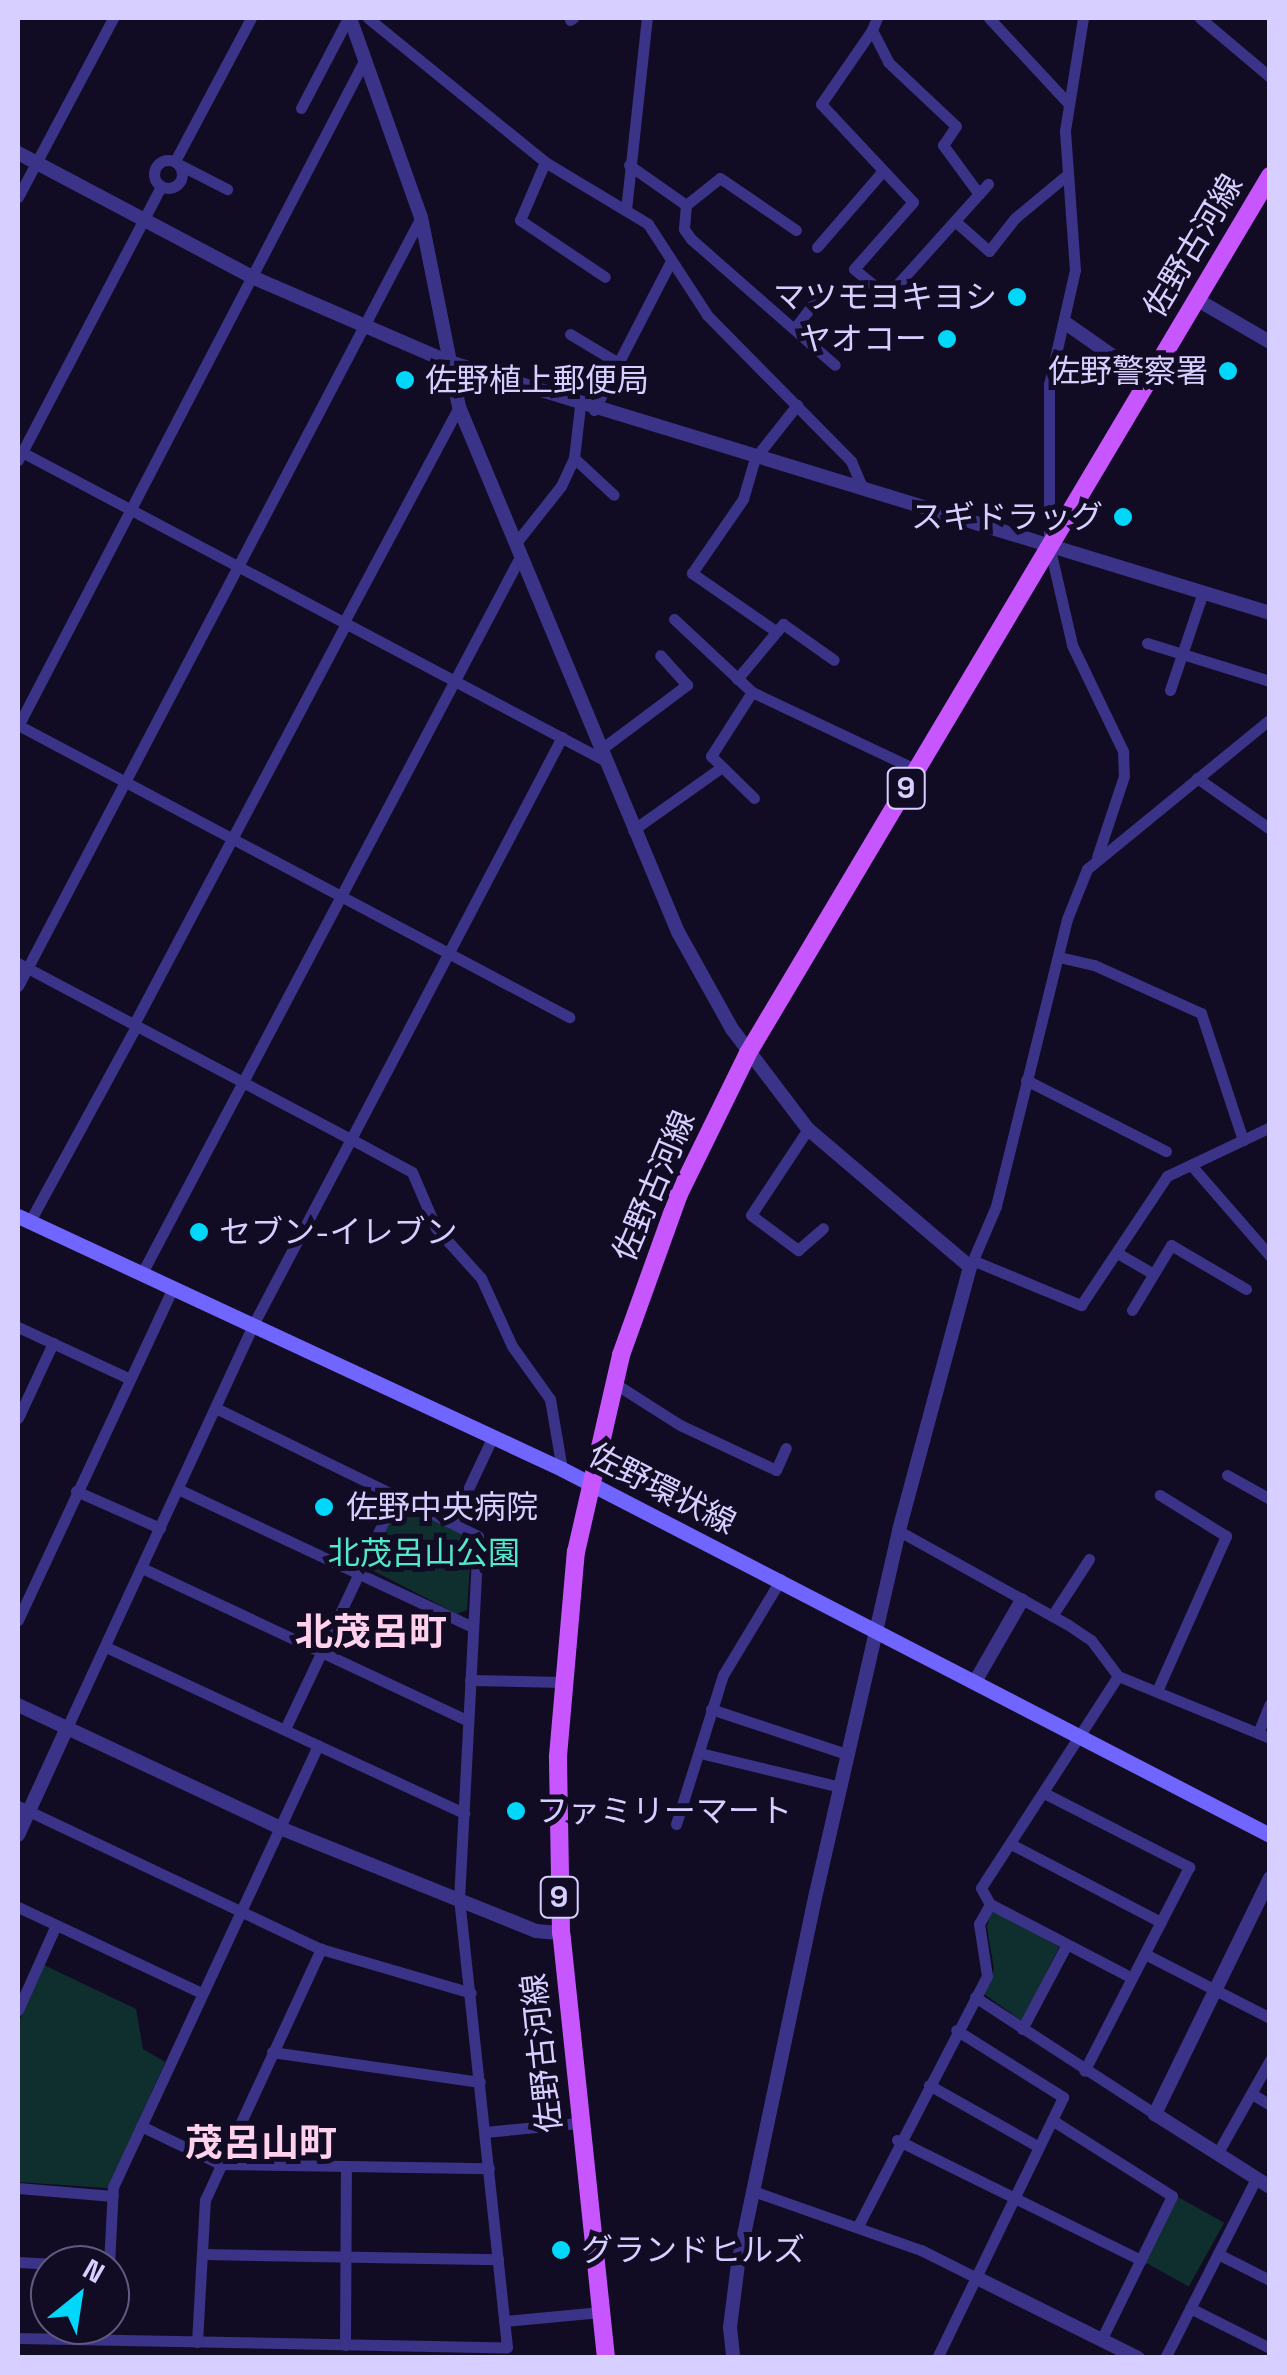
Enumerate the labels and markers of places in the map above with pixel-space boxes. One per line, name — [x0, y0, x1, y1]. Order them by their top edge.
place label: マツモヨキヨシ — [773, 278, 997, 316]
marker: マツモヨキヨシ — [1006, 286, 1028, 308]
place label: ヤオコー — [799, 320, 927, 358]
marker: ヤオコー — [936, 328, 958, 350]
place label: 佐野警察署 — [1048, 352, 1208, 390]
marker: 佐野警察署 — [1217, 360, 1239, 382]
place label: 佐野植上郵便局 — [425, 361, 649, 399]
marker: 佐野植上郵便局 — [394, 369, 416, 391]
place label: スギドラッグ — [911, 498, 1103, 536]
marker: スギドラッグ — [1112, 506, 1134, 528]
place label: セブン-イレブン — [219, 1213, 458, 1251]
marker: セブン-イレブン — [188, 1221, 210, 1243]
place label: 佐野中央病院 — [346, 1488, 538, 1526]
marker: 佐野中央病院 — [311, 1494, 337, 1520]
place label: ファミリーマート — [536, 1792, 792, 1830]
marker: ファミリーマート — [505, 1800, 527, 1822]
place label: グランドヒルズ — [581, 2231, 805, 2269]
marker: グランドヒルズ — [550, 2239, 572, 2261]

